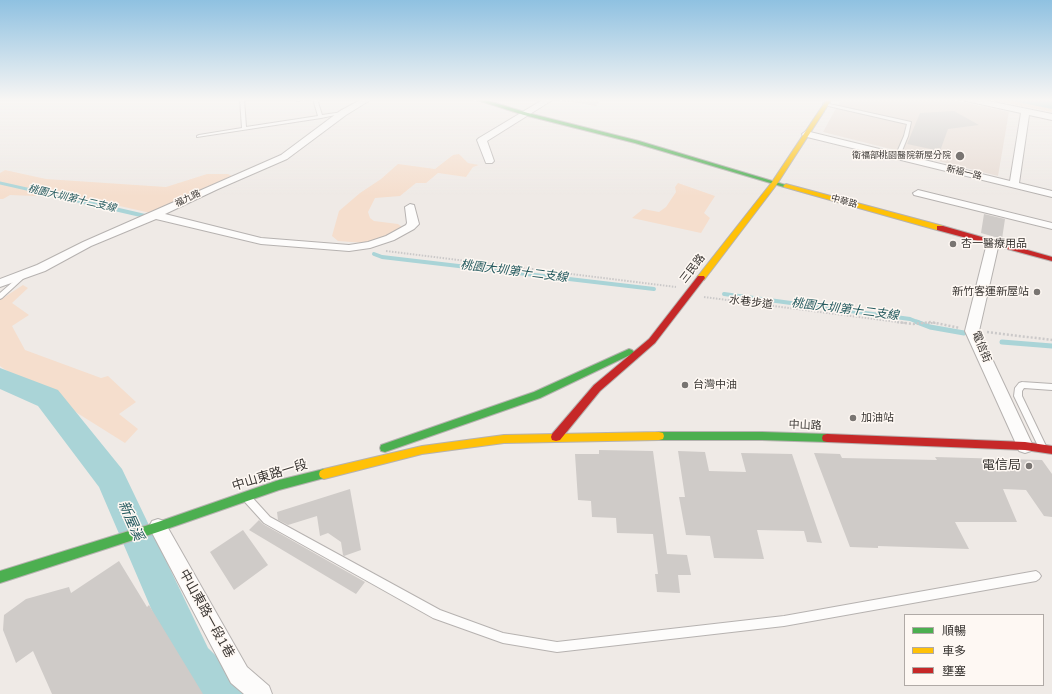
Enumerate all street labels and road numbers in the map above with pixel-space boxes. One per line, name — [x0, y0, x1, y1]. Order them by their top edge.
street label: 新福一路 — [945, 164, 983, 182]
street label: 福九路 — [173, 188, 203, 210]
street label: 中華路 — [830, 193, 858, 211]
street label: 三民路 — [678, 252, 708, 286]
street label: 水巷步道 — [728, 294, 774, 312]
street label: 電信街 — [969, 329, 993, 365]
street label: 中山路 — [788, 419, 822, 433]
street label: 中山東路一段 — [230, 457, 310, 495]
street label: 中山東路一段1巷 — [175, 567, 237, 661]

